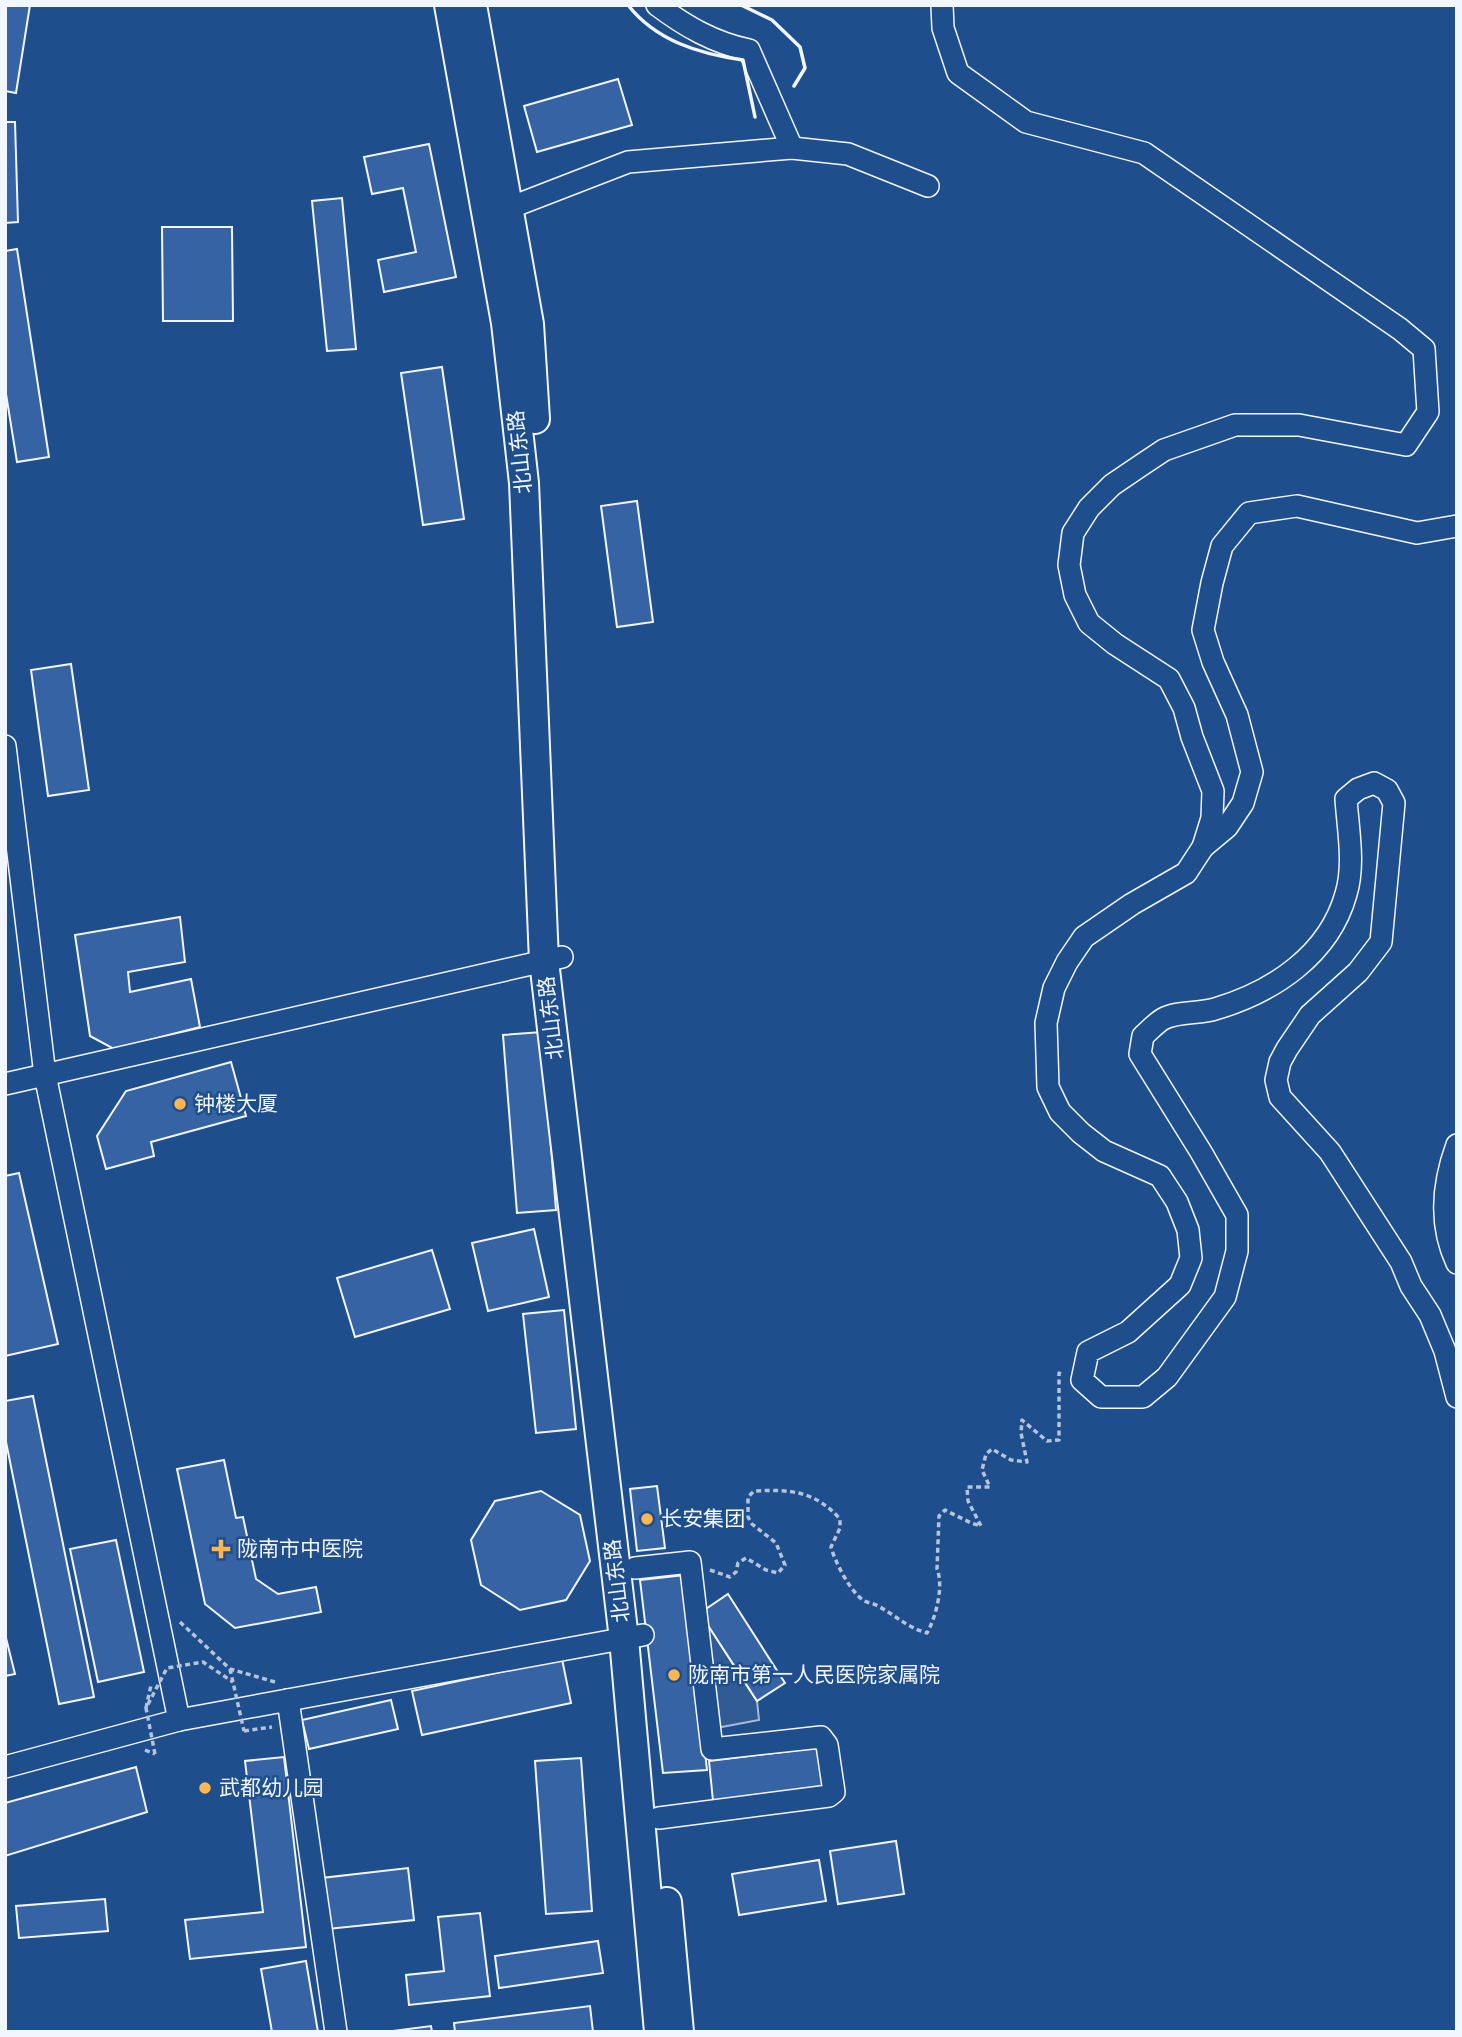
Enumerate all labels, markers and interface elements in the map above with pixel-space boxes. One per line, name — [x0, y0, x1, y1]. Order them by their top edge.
street label: 北山东路 — [504, 409, 536, 495]
street label: 北山东路 — [534, 975, 568, 1061]
place label: 钟楼大厦 — [194, 1092, 278, 1116]
marker: 钟楼大厦 — [172, 1096, 188, 1112]
place label: 长安集团 — [661, 1507, 745, 1531]
marker: 长安集团 — [639, 1511, 655, 1527]
place label: 陇南市中医院 — [237, 1537, 363, 1561]
street label: 北山东路 — [600, 1538, 634, 1624]
marker: 陇南市中医院 — [211, 1539, 231, 1559]
place label: 陇南市第一人民医院家属院 — [688, 1663, 940, 1687]
marker: 陇南市第一人民医院家属院 — [666, 1667, 682, 1683]
place label: 武都幼儿园 — [219, 1776, 324, 1800]
marker: 武都幼儿园 — [197, 1780, 213, 1796]

